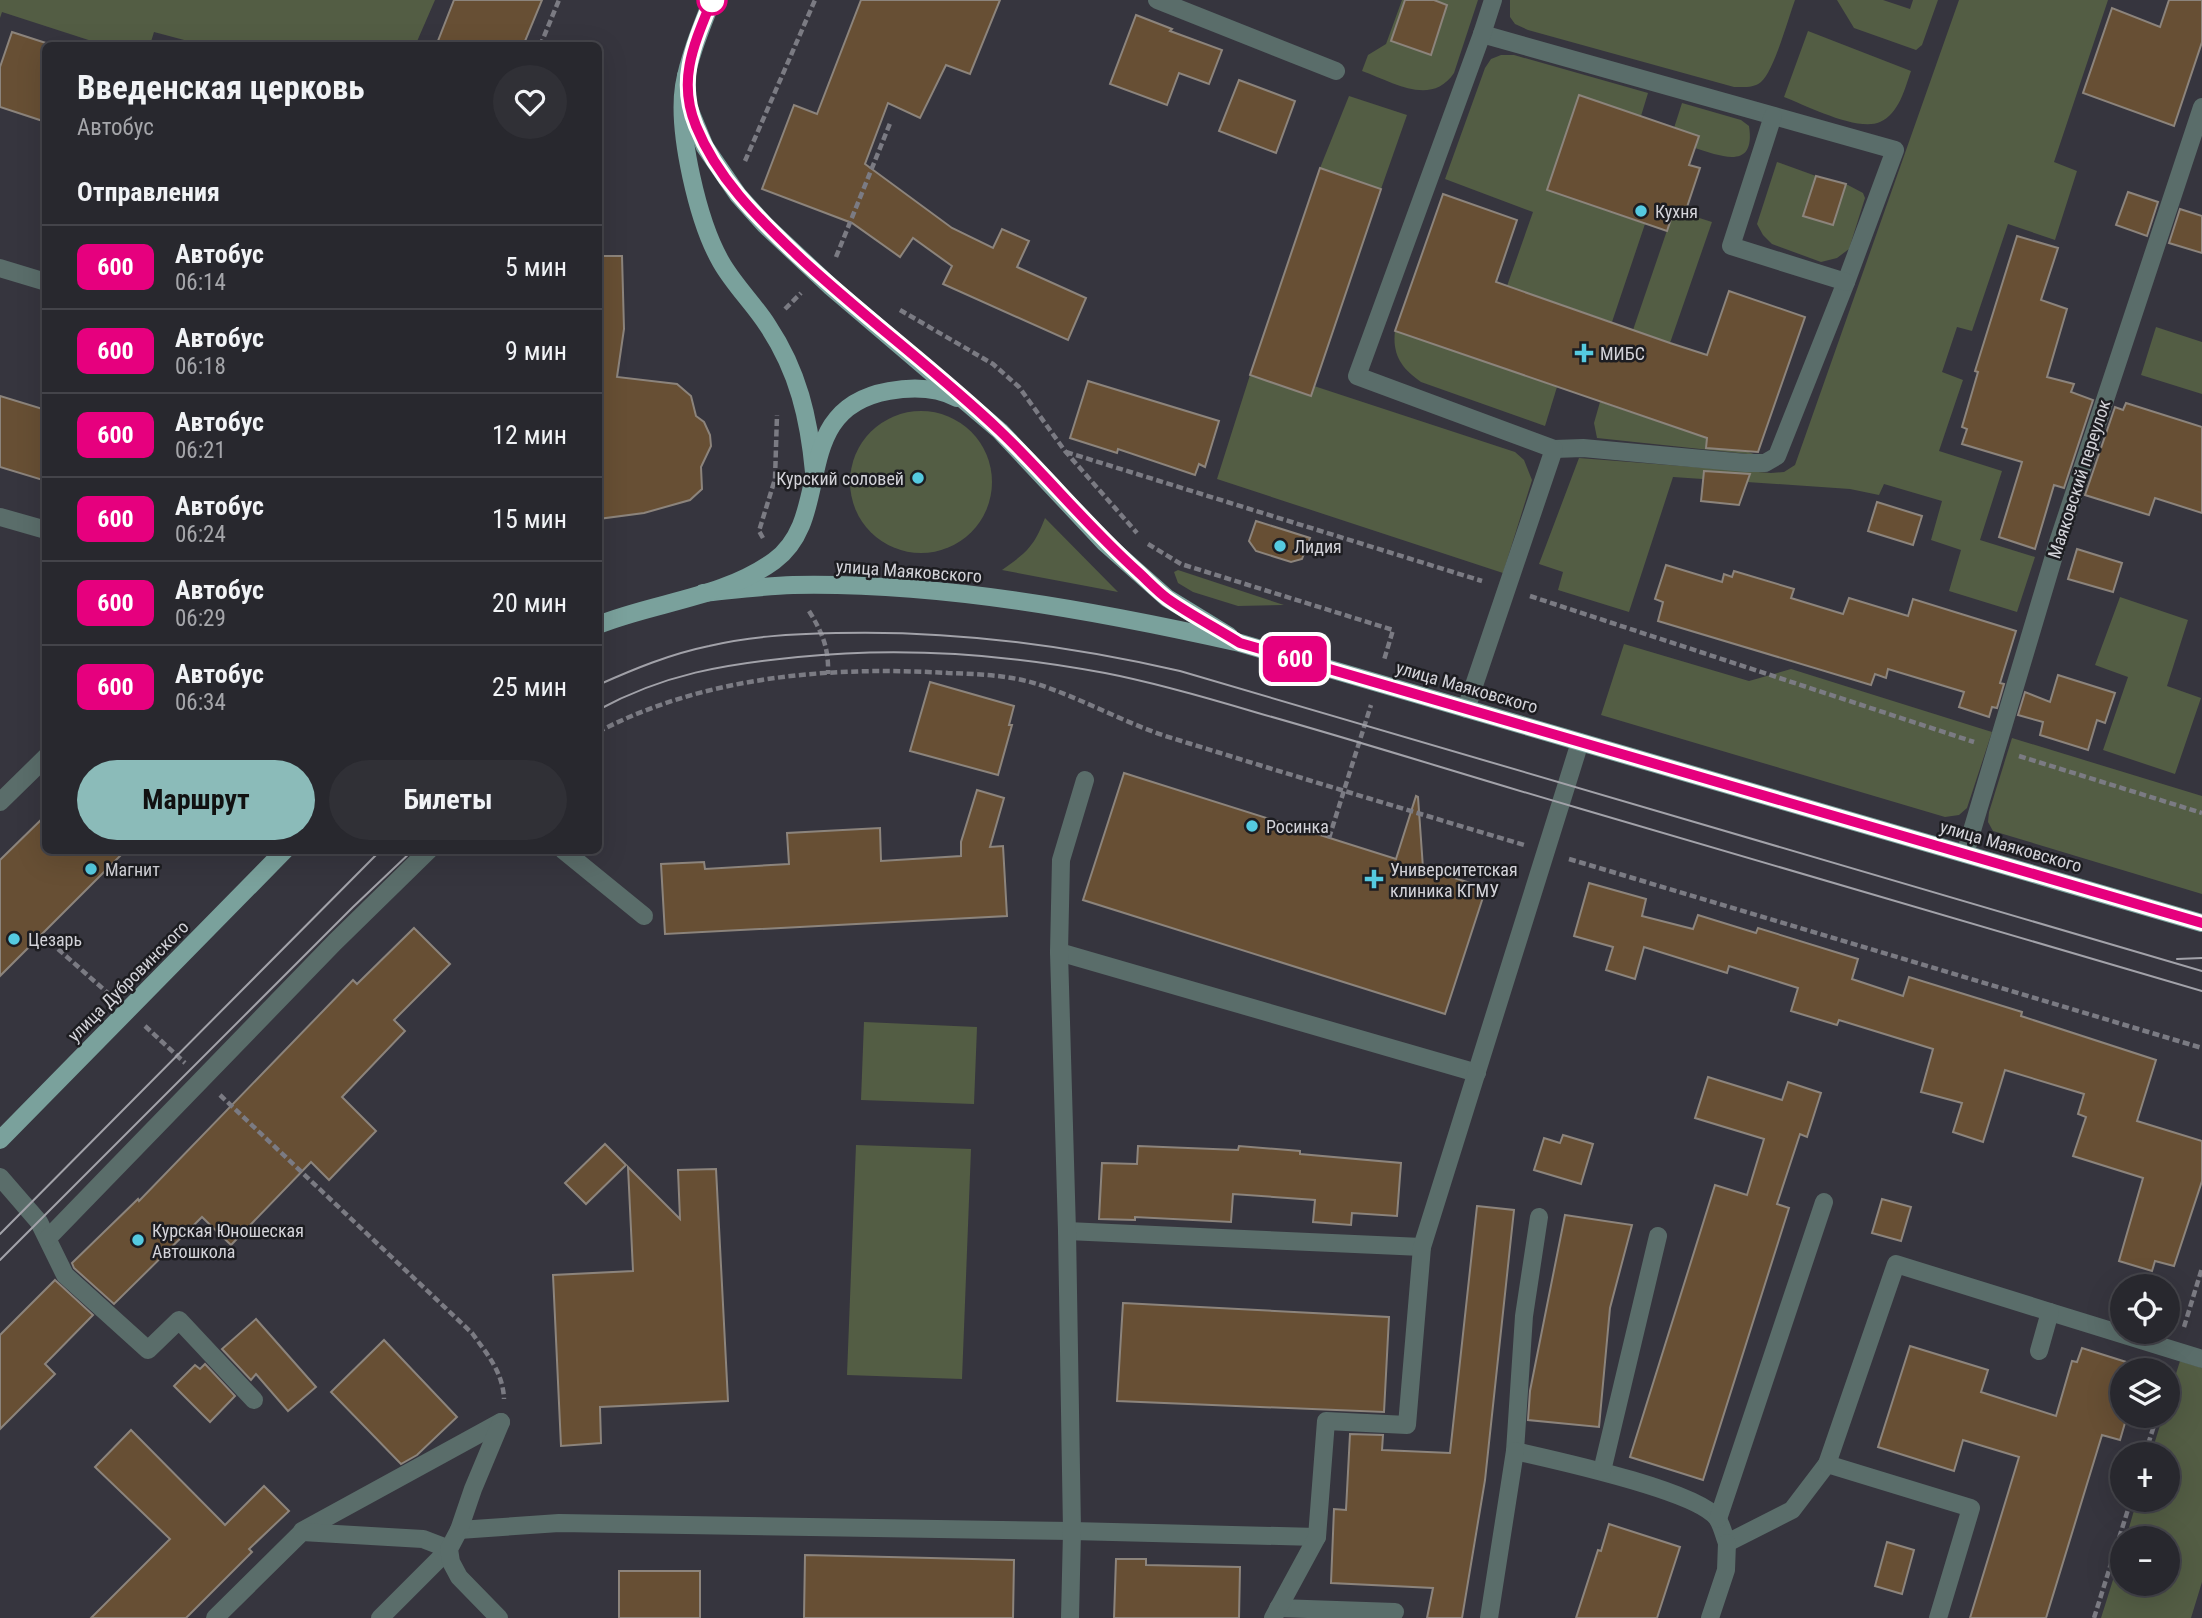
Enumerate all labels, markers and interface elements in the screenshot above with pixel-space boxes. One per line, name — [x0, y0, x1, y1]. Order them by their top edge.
unlabelled marker — [697, 0, 727, 15]
button: heart — [493, 65, 567, 139]
text: Введенская церковь — [77, 68, 365, 107]
text: Автобус — [77, 114, 154, 141]
text: Отправления — [77, 177, 220, 207]
place label: Кухня — [1655, 201, 1698, 222]
marker: Кухня — [1633, 203, 1649, 219]
text: Автобус — [175, 239, 264, 269]
text: 5 мин — [505, 252, 567, 282]
text: 600 — [97, 253, 134, 281]
text: 06:14 — [175, 269, 226, 296]
text: Автобус — [175, 323, 264, 353]
text: 9 мин — [505, 336, 567, 366]
text: 600 — [97, 337, 134, 365]
marker: МИБС — [1574, 343, 1594, 363]
place label: МИБС — [1600, 343, 1645, 364]
text: 06:18 — [175, 353, 226, 380]
street label: Маяковский переулок — [2043, 397, 2115, 561]
text: Автобус — [175, 407, 264, 437]
text: 12 мин — [492, 420, 567, 450]
text: 600 — [97, 421, 134, 449]
text: 06:21 — [175, 437, 226, 464]
place label: Курский соловей — [776, 468, 904, 489]
marker: Курский соловей — [910, 470, 926, 486]
text: Автобус — [175, 491, 264, 521]
text: 15 мин — [492, 504, 567, 534]
text: 600 — [97, 505, 134, 533]
text: 06:24 — [175, 521, 226, 548]
place label: Лидия — [1294, 536, 1342, 557]
marker: Лидия — [1272, 538, 1288, 554]
street label: улица Маяковского — [835, 555, 983, 587]
text: Автобус — [175, 575, 264, 605]
text: 20 мин — [492, 588, 567, 618]
text: 600 — [97, 589, 134, 617]
text: 06:29 — [175, 605, 226, 632]
line badge: 600 — [1255, 636, 1335, 682]
text: 600 — [1277, 645, 1313, 673]
street label: улица Маяковского — [1394, 657, 1540, 717]
text: Автобус — [175, 659, 264, 689]
text: 25 мин — [492, 672, 567, 702]
text: 600 — [97, 673, 134, 701]
text: 06:34 — [175, 689, 226, 716]
button: Маршрут — [77, 760, 315, 840]
button: Билеты — [329, 760, 567, 840]
place label: Росинка — [1266, 816, 1329, 837]
street label: улица Маяковского — [1938, 816, 2084, 876]
marker: Росинка — [1244, 818, 1260, 834]
place label: Магнит — [105, 859, 160, 880]
place label: Университетская клиника КГМУ — [1390, 859, 1518, 901]
marker: Магнит — [83, 861, 99, 877]
marker: Университетская клиника КГМУ — [1364, 869, 1384, 889]
street label: улица Дубровинского — [63, 916, 193, 1046]
place label: Цезарь — [28, 929, 82, 950]
marker: Цезарь — [6, 931, 22, 947]
place label: Курская Юношеская Автошкола — [152, 1220, 304, 1262]
marker: Курская Юношеская Автошкола — [130, 1232, 146, 1248]
map controls — [2110, 1274, 2180, 1596]
button: locate — [2110, 1274, 2180, 1344]
button: layers — [2110, 1358, 2180, 1428]
button: + — [2110, 1442, 2180, 1512]
button: − — [2110, 1526, 2180, 1596]

